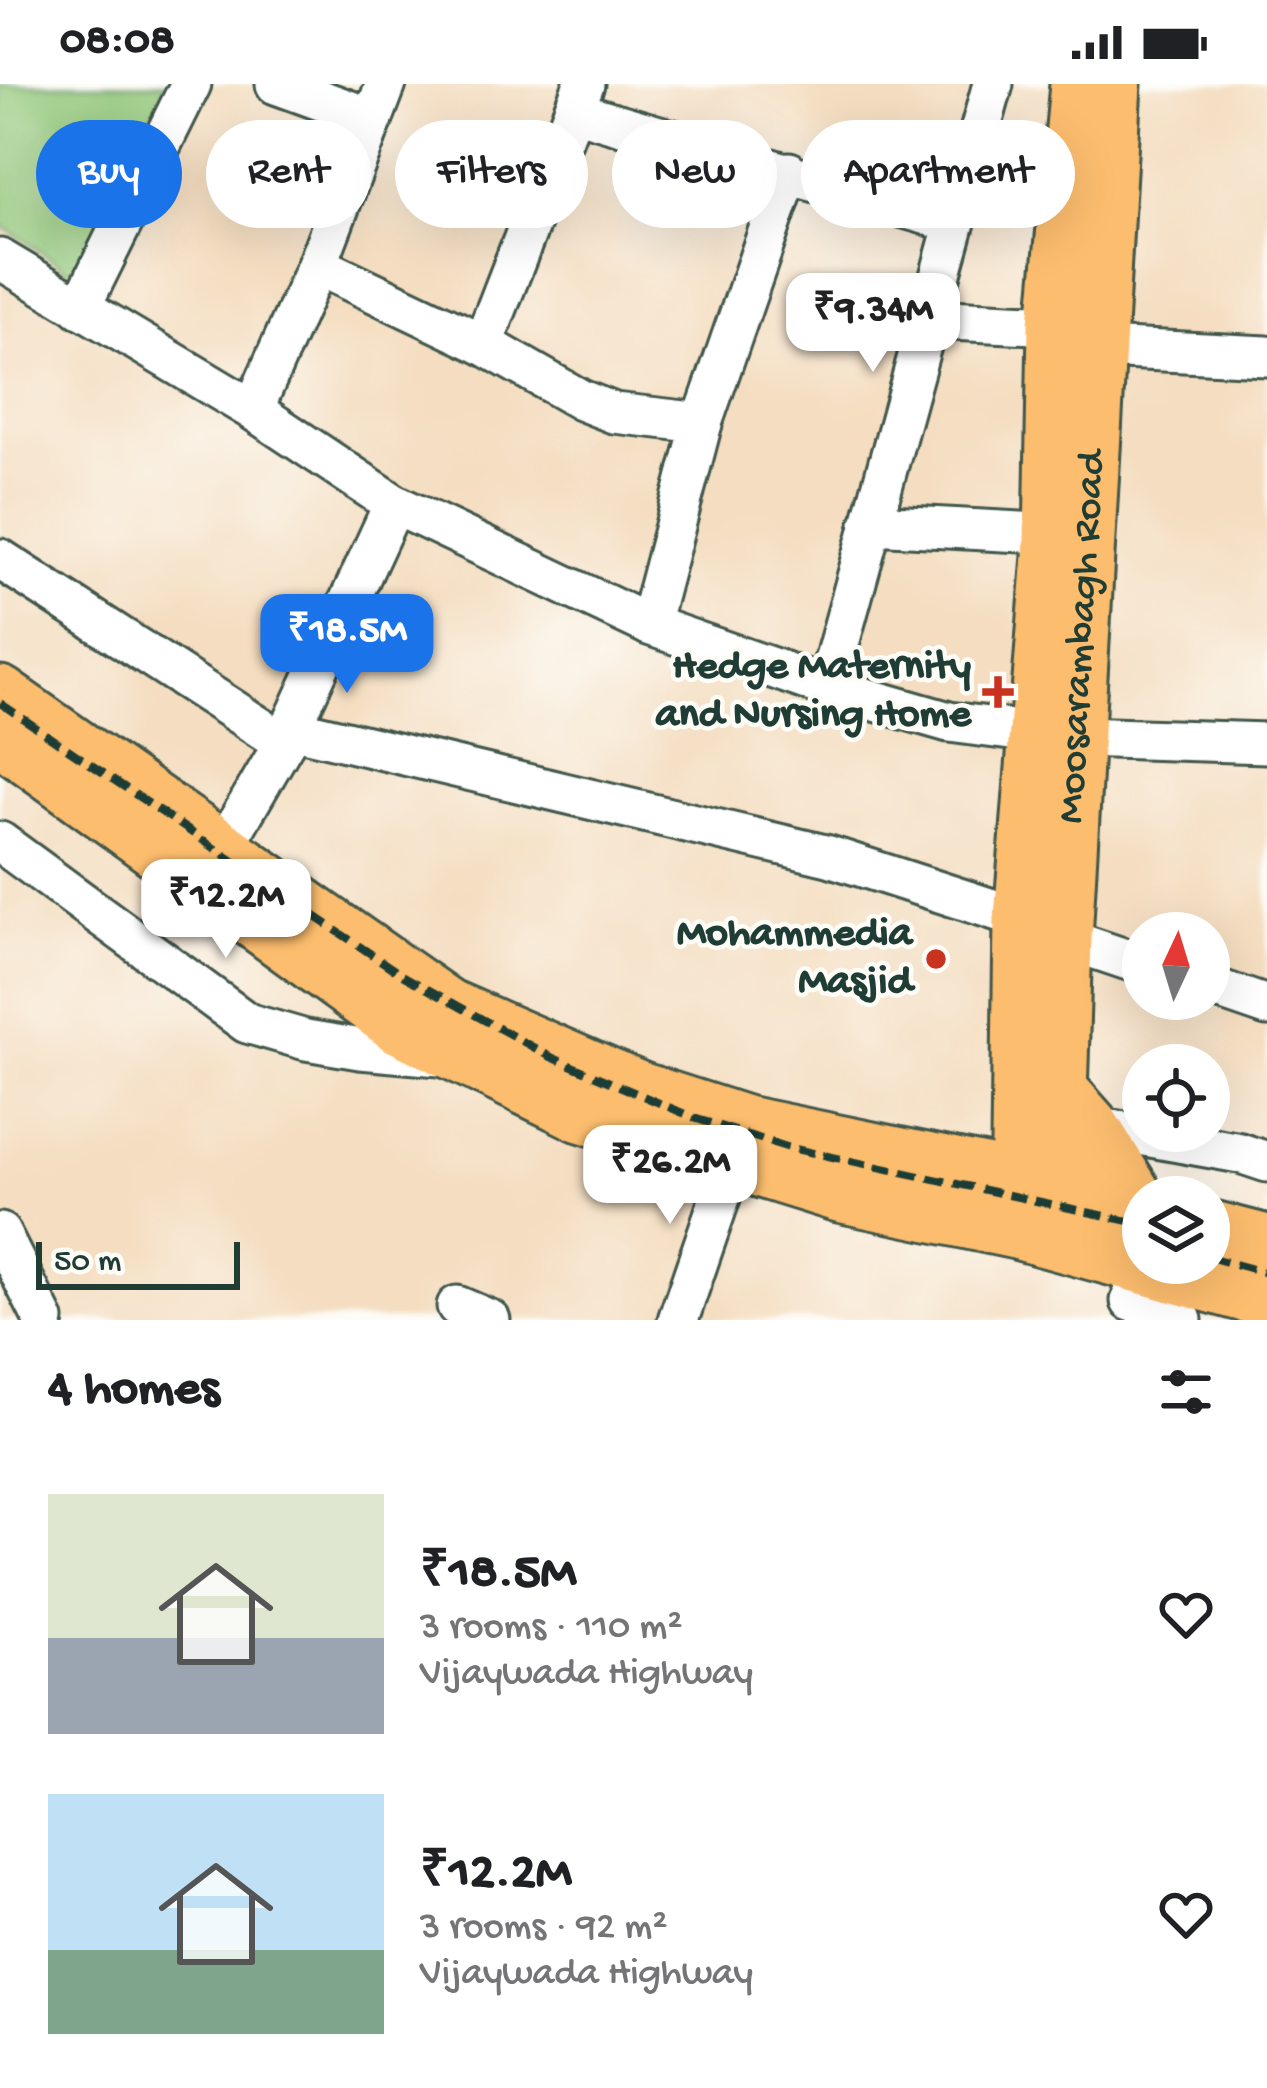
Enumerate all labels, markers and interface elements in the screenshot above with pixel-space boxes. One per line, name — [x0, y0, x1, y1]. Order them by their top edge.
text: 08:08 — [60, 16, 175, 69]
chip: Buy — [36, 120, 182, 228]
chip: Rent — [206, 120, 371, 228]
chip: Filters — [395, 120, 588, 228]
chip: New — [612, 120, 777, 228]
chip: Apartment — [801, 120, 1075, 228]
pin: ₹9.34M — [775, 273, 971, 375]
text: ₹9.34M — [813, 289, 933, 335]
street label: Moosarambagh Road — [1048, 446, 1119, 825]
pin: ₹18.5M — [249, 594, 445, 696]
text: ₹18.5M — [287, 610, 407, 656]
place label: Hedge Maternity and Nursing Home — [655, 644, 972, 741]
marker: Hedge Maternity and Nursing Home — [982, 676, 1014, 708]
pin: ₹12.2M — [128, 859, 324, 961]
text: ₹12.2M — [168, 875, 284, 921]
place label: Mohammedia Masjid — [677, 911, 916, 1008]
north arrow — [1122, 912, 1230, 1020]
map controls — [1122, 912, 1230, 1284]
marker: Mohammedia Masjid — [923, 946, 949, 972]
button: locate — [1122, 1044, 1230, 1152]
pin: ₹26.2M — [572, 1125, 768, 1227]
text: ₹26.2M — [610, 1141, 730, 1187]
button: layers — [1122, 1176, 1230, 1284]
scale bar — [36, 1236, 240, 1289]
text: 50 m — [54, 1244, 121, 1282]
icon: filters — [1153, 1359, 1219, 1425]
text: 4 homes — [48, 1362, 219, 1422]
icon: home — [144, 1542, 288, 1686]
text: ₹18.5M — [420, 1546, 576, 1606]
icon: heart — [1153, 1581, 1219, 1647]
text: 3 rooms · 110 m² — [420, 1606, 683, 1652]
text: Vijaywada Highway — [420, 1652, 753, 1698]
icon: home — [144, 1842, 288, 1986]
text: ₹12.2M — [420, 1846, 571, 1906]
icon: heart — [1153, 1881, 1219, 1947]
text: 3 rooms · 92 m² — [420, 1906, 668, 1952]
text: Vijaywada Highway — [420, 1952, 753, 1998]

